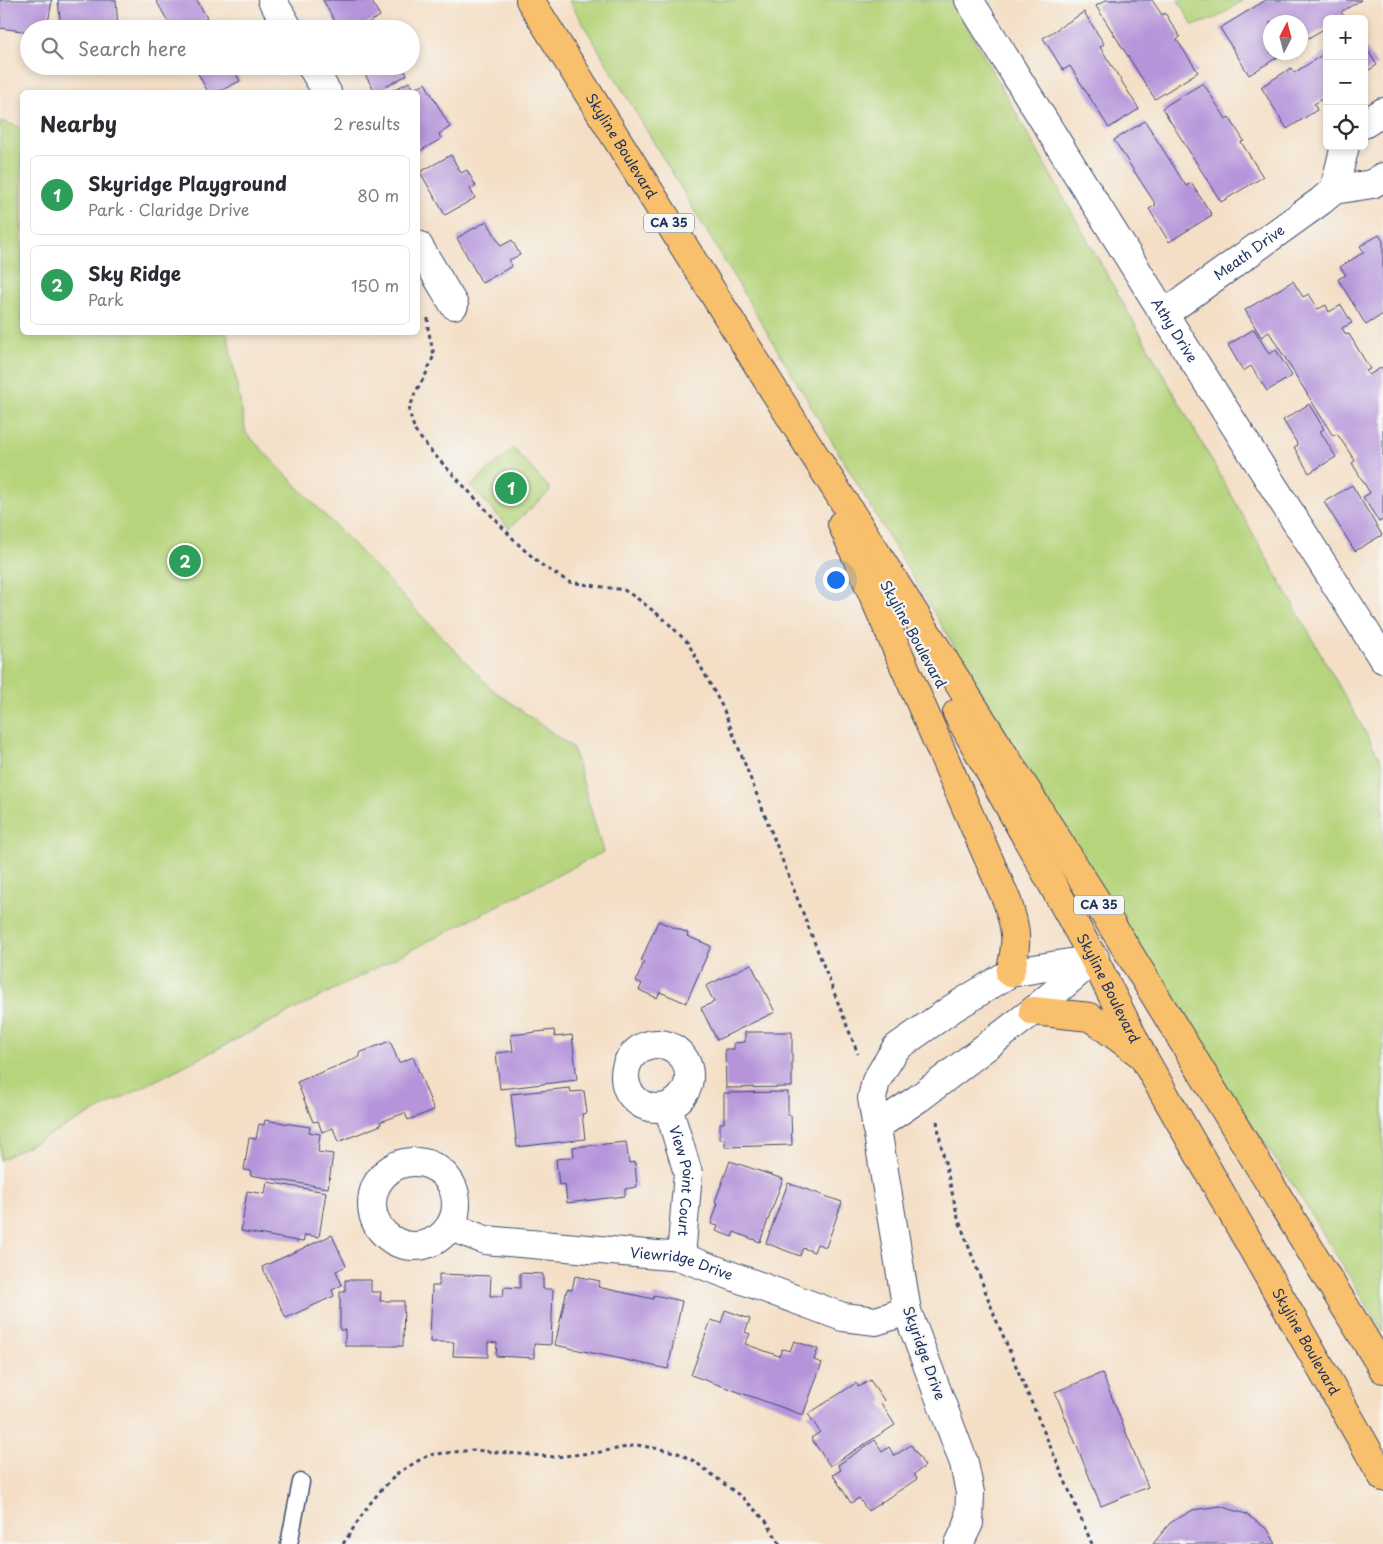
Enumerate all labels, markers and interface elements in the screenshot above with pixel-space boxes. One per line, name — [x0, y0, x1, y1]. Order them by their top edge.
north arrow — [1263, 15, 1308, 60]
map controls — [1323, 15, 1368, 150]
button: + — [1323, 15, 1368, 60]
search box — [20, 20, 420, 75]
icon: search — [38, 34, 66, 62]
text: Search here — [78, 34, 187, 62]
button: − — [1323, 60, 1368, 105]
street label: Skyline Boulevard — [581, 89, 663, 203]
button: locate — [1323, 105, 1368, 150]
text: Nearby — [40, 107, 117, 139]
text: 2 results — [333, 111, 400, 135]
text: Skyridge Playground — [88, 169, 287, 197]
text: 1 — [53, 183, 61, 207]
text: 80 m — [357, 183, 399, 207]
text: Park · Claridge Drive — [88, 197, 249, 221]
road number: CA 35 — [644, 214, 694, 232]
street label: Meath Drive — [1209, 219, 1289, 285]
text: Sky Ridge — [88, 259, 181, 287]
text: 2 — [51, 273, 63, 297]
text: 150 m — [351, 273, 399, 297]
text: Park — [88, 287, 124, 311]
street label: Athy Drive — [1147, 294, 1203, 366]
pin: 1 — [495, 469, 527, 507]
pin: 2 — [169, 542, 201, 580]
your location — [823, 567, 849, 593]
street label: Skyline Boulevard — [875, 576, 952, 692]
road number: CA 35 — [1074, 896, 1124, 914]
street label: Skyline Boulevard — [1072, 929, 1146, 1047]
street label: View Point Court — [664, 1123, 699, 1237]
street label: Viewridge Drive — [629, 1242, 736, 1285]
street label: Skyline Boulevard — [1267, 1284, 1345, 1399]
street label: Skyridge Drive — [898, 1303, 951, 1403]

